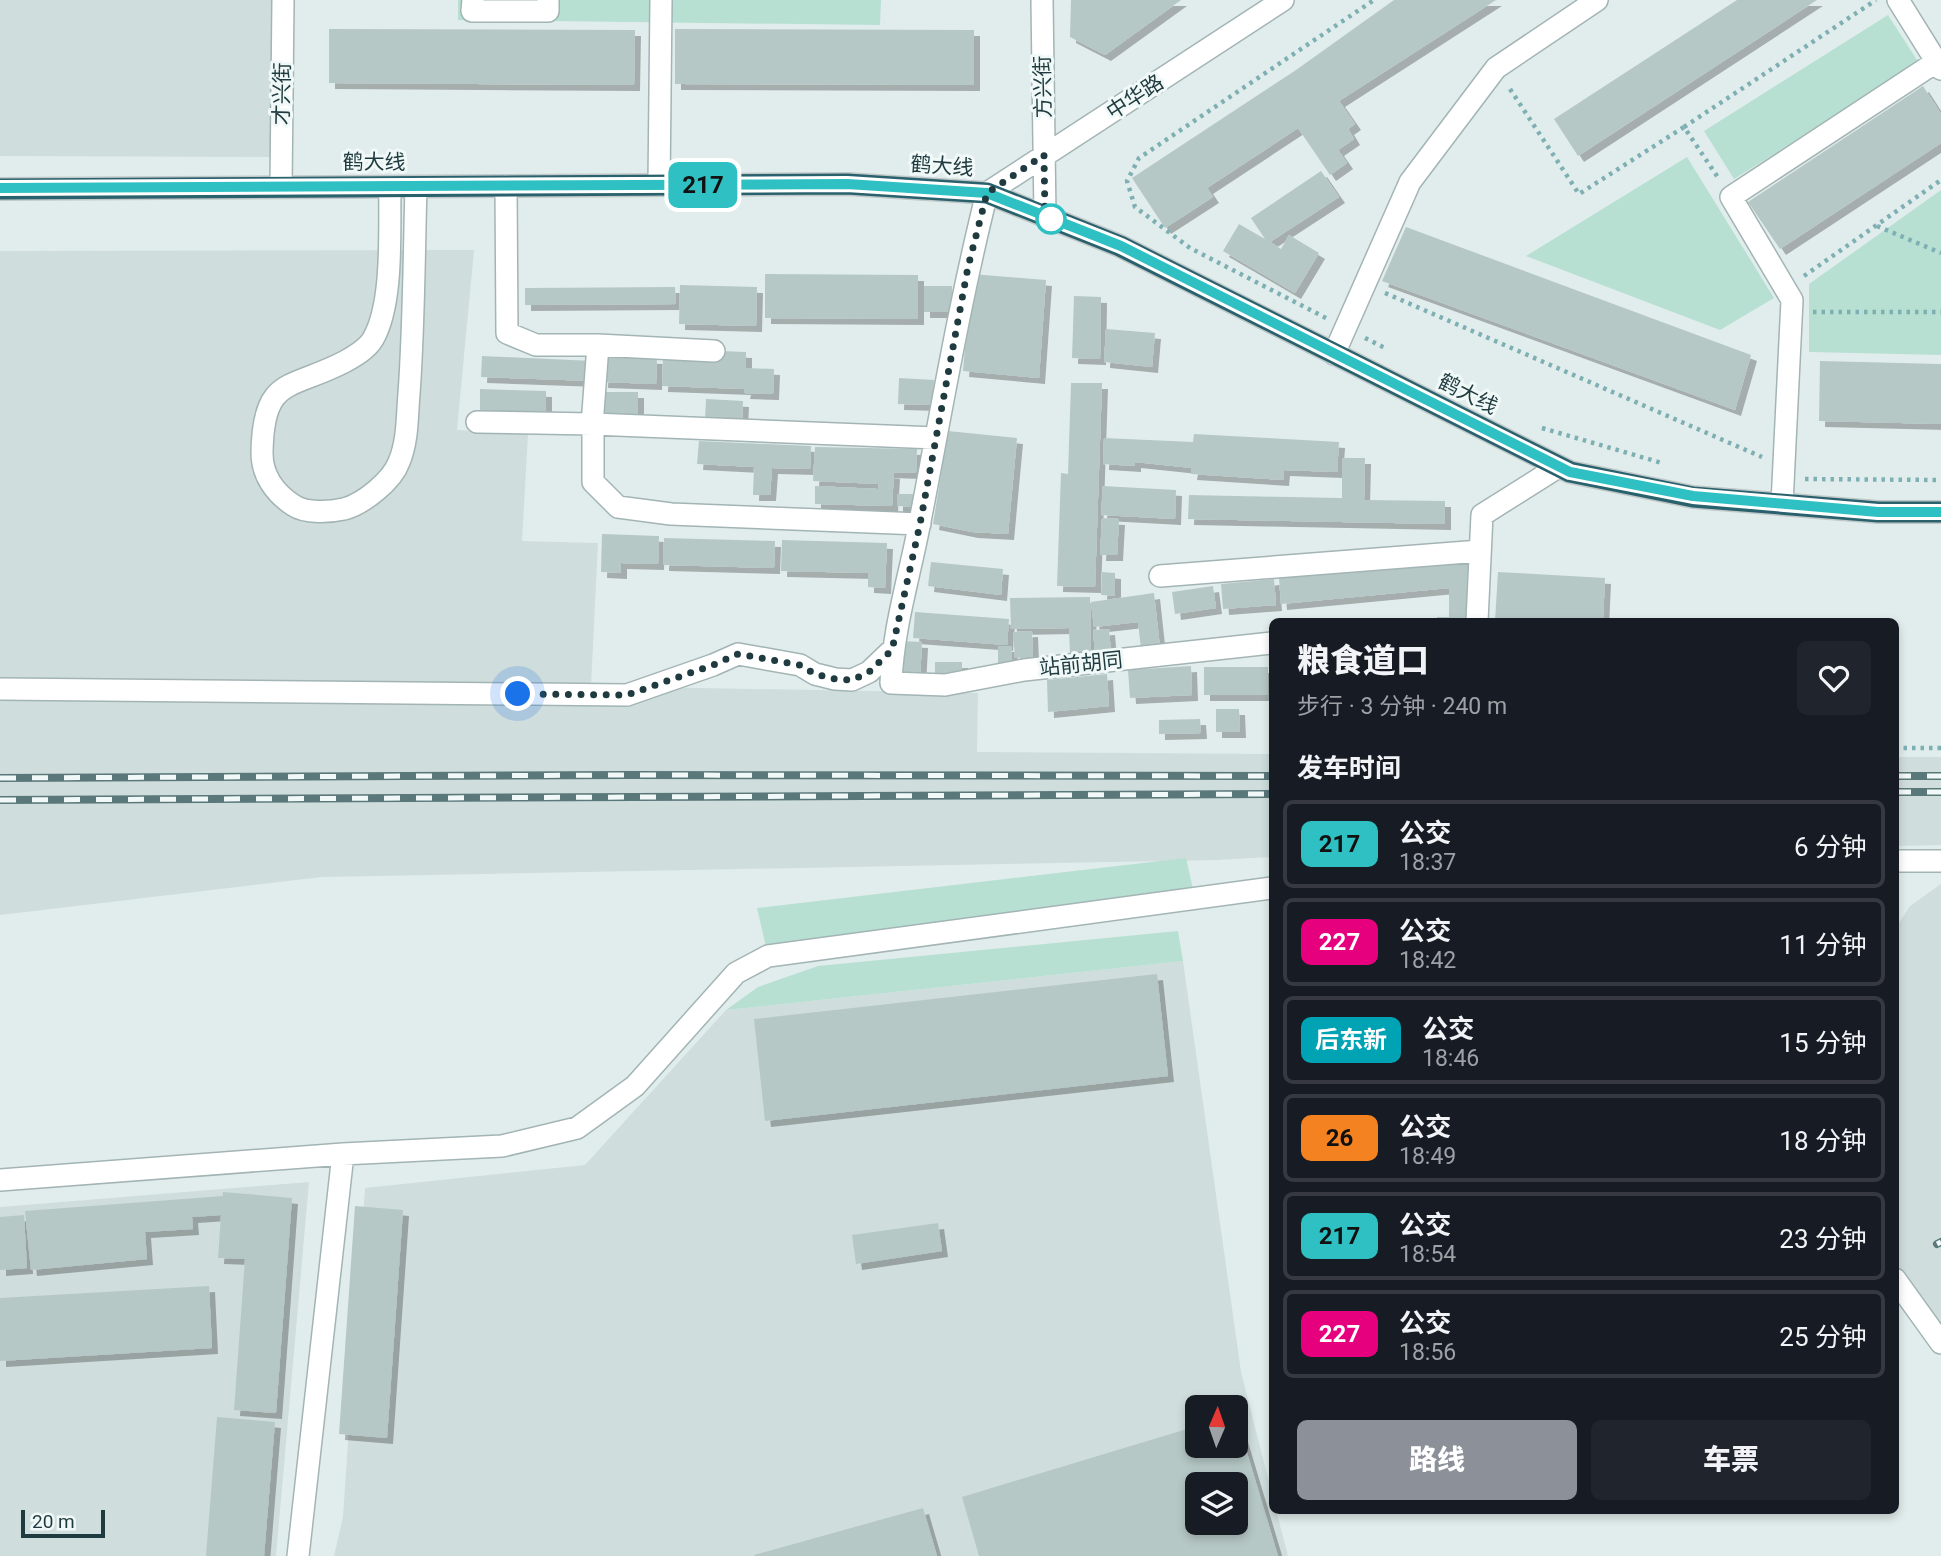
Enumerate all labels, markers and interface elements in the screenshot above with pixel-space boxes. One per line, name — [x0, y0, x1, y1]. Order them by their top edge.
street label: 方兴街 — [1030, 55, 1056, 119]
street label: 才兴街 — [269, 62, 295, 126]
street label: 中华路 — [1102, 70, 1168, 124]
street label: 鹤大线 — [343, 150, 406, 174]
street label: 鹤大线 — [910, 152, 974, 180]
line badge: 217 — [663, 162, 743, 208]
text: 217 — [682, 171, 724, 199]
unlabelled marker — [1036, 204, 1066, 234]
street label: 鹤大线 — [1434, 369, 1502, 419]
text: 粮食道口 — [1297, 641, 1429, 680]
button: heart — [1797, 641, 1871, 715]
street label: 站前胡同 — [1038, 648, 1124, 680]
your location — [500, 676, 535, 711]
text: 步行 · 3 分钟 · 240 m — [1297, 693, 1507, 720]
text: 发车时间 — [1297, 753, 1401, 783]
text: 公交 — [1399, 818, 1451, 848]
text: 217 — [1319, 830, 1360, 858]
text: 6 分钟 — [1794, 832, 1867, 862]
text: 18:37 — [1399, 849, 1456, 876]
text: 公交 — [1399, 916, 1451, 946]
text: 227 — [1319, 928, 1360, 956]
text: 11 分钟 — [1779, 930, 1867, 960]
text: 18:42 — [1399, 947, 1456, 974]
text: 公交 — [1422, 1014, 1474, 1044]
text: 后东新 — [1315, 1026, 1387, 1054]
text: 15 分钟 — [1779, 1028, 1867, 1058]
text: 18:46 — [1422, 1045, 1479, 1072]
text: 公交 — [1399, 1112, 1451, 1142]
text: 26 — [1326, 1124, 1353, 1152]
text: 18 分钟 — [1779, 1126, 1867, 1156]
text: 18:49 — [1399, 1143, 1456, 1170]
text: 公交 — [1399, 1210, 1451, 1240]
text: 217 — [1319, 1222, 1360, 1250]
text: 23 分钟 — [1779, 1224, 1867, 1254]
text: 18:54 — [1399, 1241, 1456, 1268]
text: 公交 — [1399, 1308, 1451, 1338]
text: 227 — [1319, 1320, 1360, 1348]
text: 25 分钟 — [1779, 1322, 1867, 1352]
text: 18:56 — [1399, 1339, 1456, 1366]
north arrow — [1185, 1395, 1248, 1458]
map controls — [1185, 1395, 1248, 1535]
button: 路线 — [1297, 1420, 1577, 1500]
button: 车票 — [1591, 1420, 1871, 1500]
button: layers — [1185, 1472, 1248, 1535]
scale bar — [21, 1507, 105, 1539]
text: 20 m — [32, 1510, 75, 1533]

